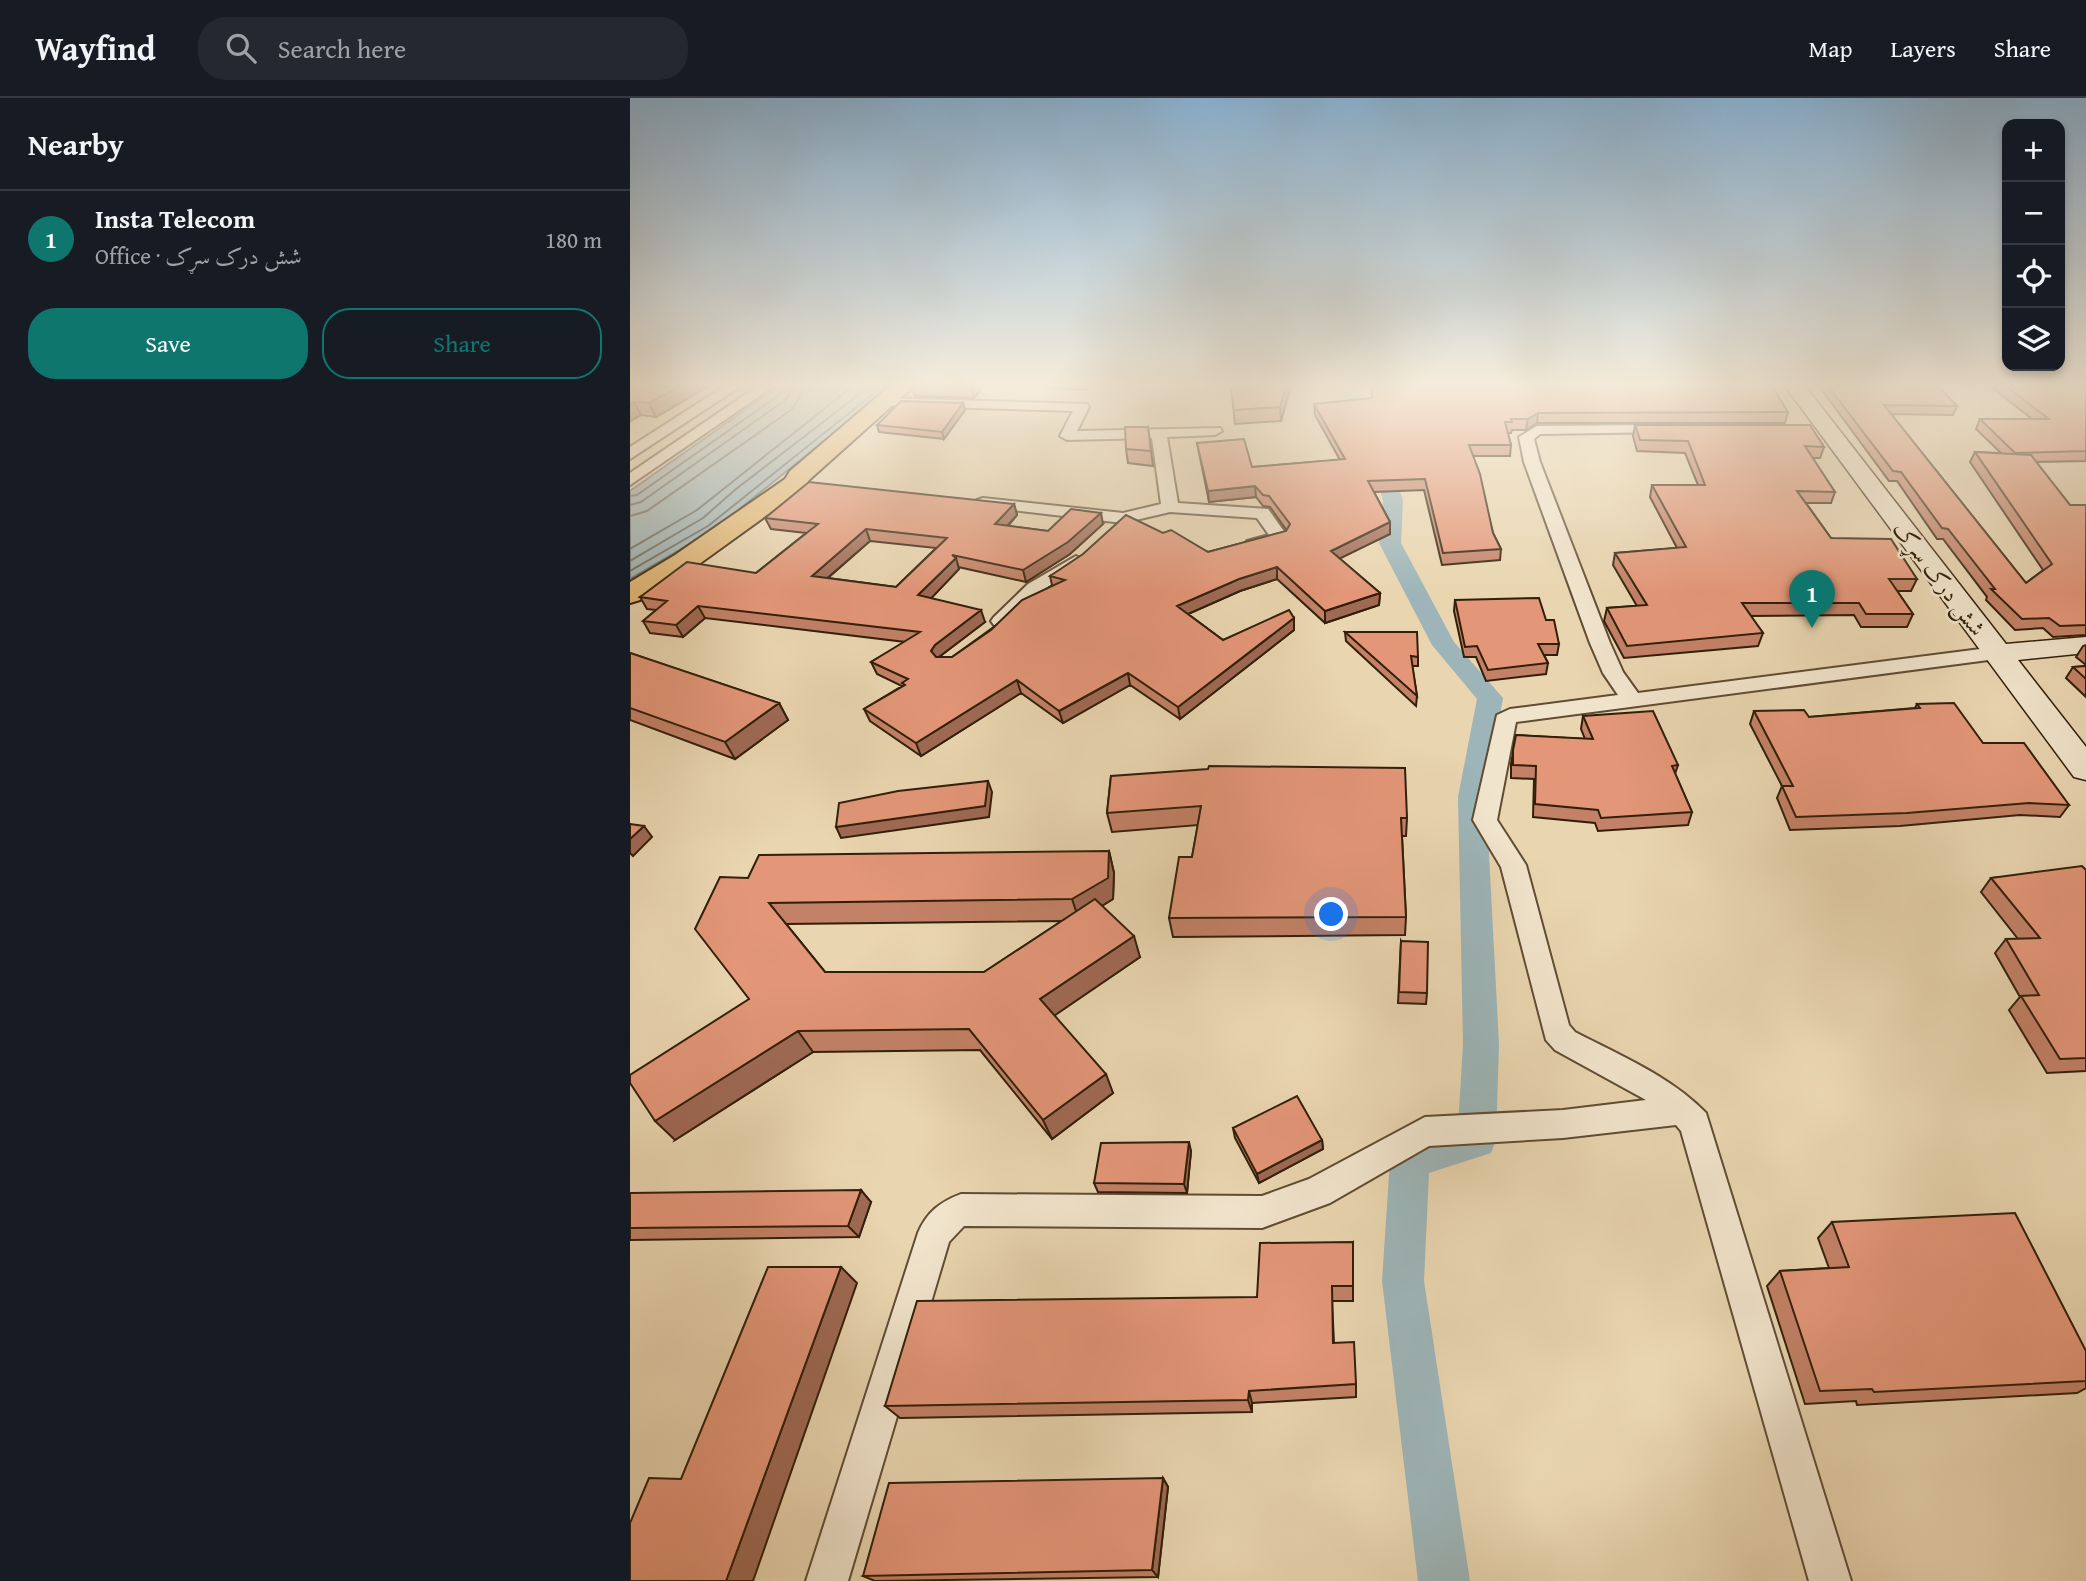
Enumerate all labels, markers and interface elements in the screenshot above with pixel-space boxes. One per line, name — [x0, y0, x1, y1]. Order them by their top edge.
search box — [198, 17, 688, 80]
text: Wayfind — [35, 24, 156, 72]
icon: search — [222, 29, 260, 67]
text: Search here — [278, 29, 406, 68]
text: Map — [1809, 31, 1852, 66]
text: Layers — [1890, 31, 1956, 66]
text: Share — [1994, 31, 2051, 66]
map controls — [2002, 119, 2065, 371]
button: + — [2002, 119, 2065, 182]
text: Nearby — [28, 122, 124, 166]
button: − — [2002, 182, 2065, 245]
text: Insta Telecom — [95, 199, 255, 238]
text: 1 — [45, 223, 57, 256]
text: 180 m — [545, 223, 602, 256]
text: Office · شش درک سړک — [95, 239, 302, 272]
button: locate — [2002, 245, 2065, 308]
button: Save — [28, 308, 308, 379]
button: Share — [322, 308, 602, 379]
button: layers — [2002, 308, 2065, 371]
street label: شش درک سړک — [1883, 513, 1994, 644]
pin: 1 — [1789, 570, 1835, 628]
your location — [1314, 897, 1348, 931]

